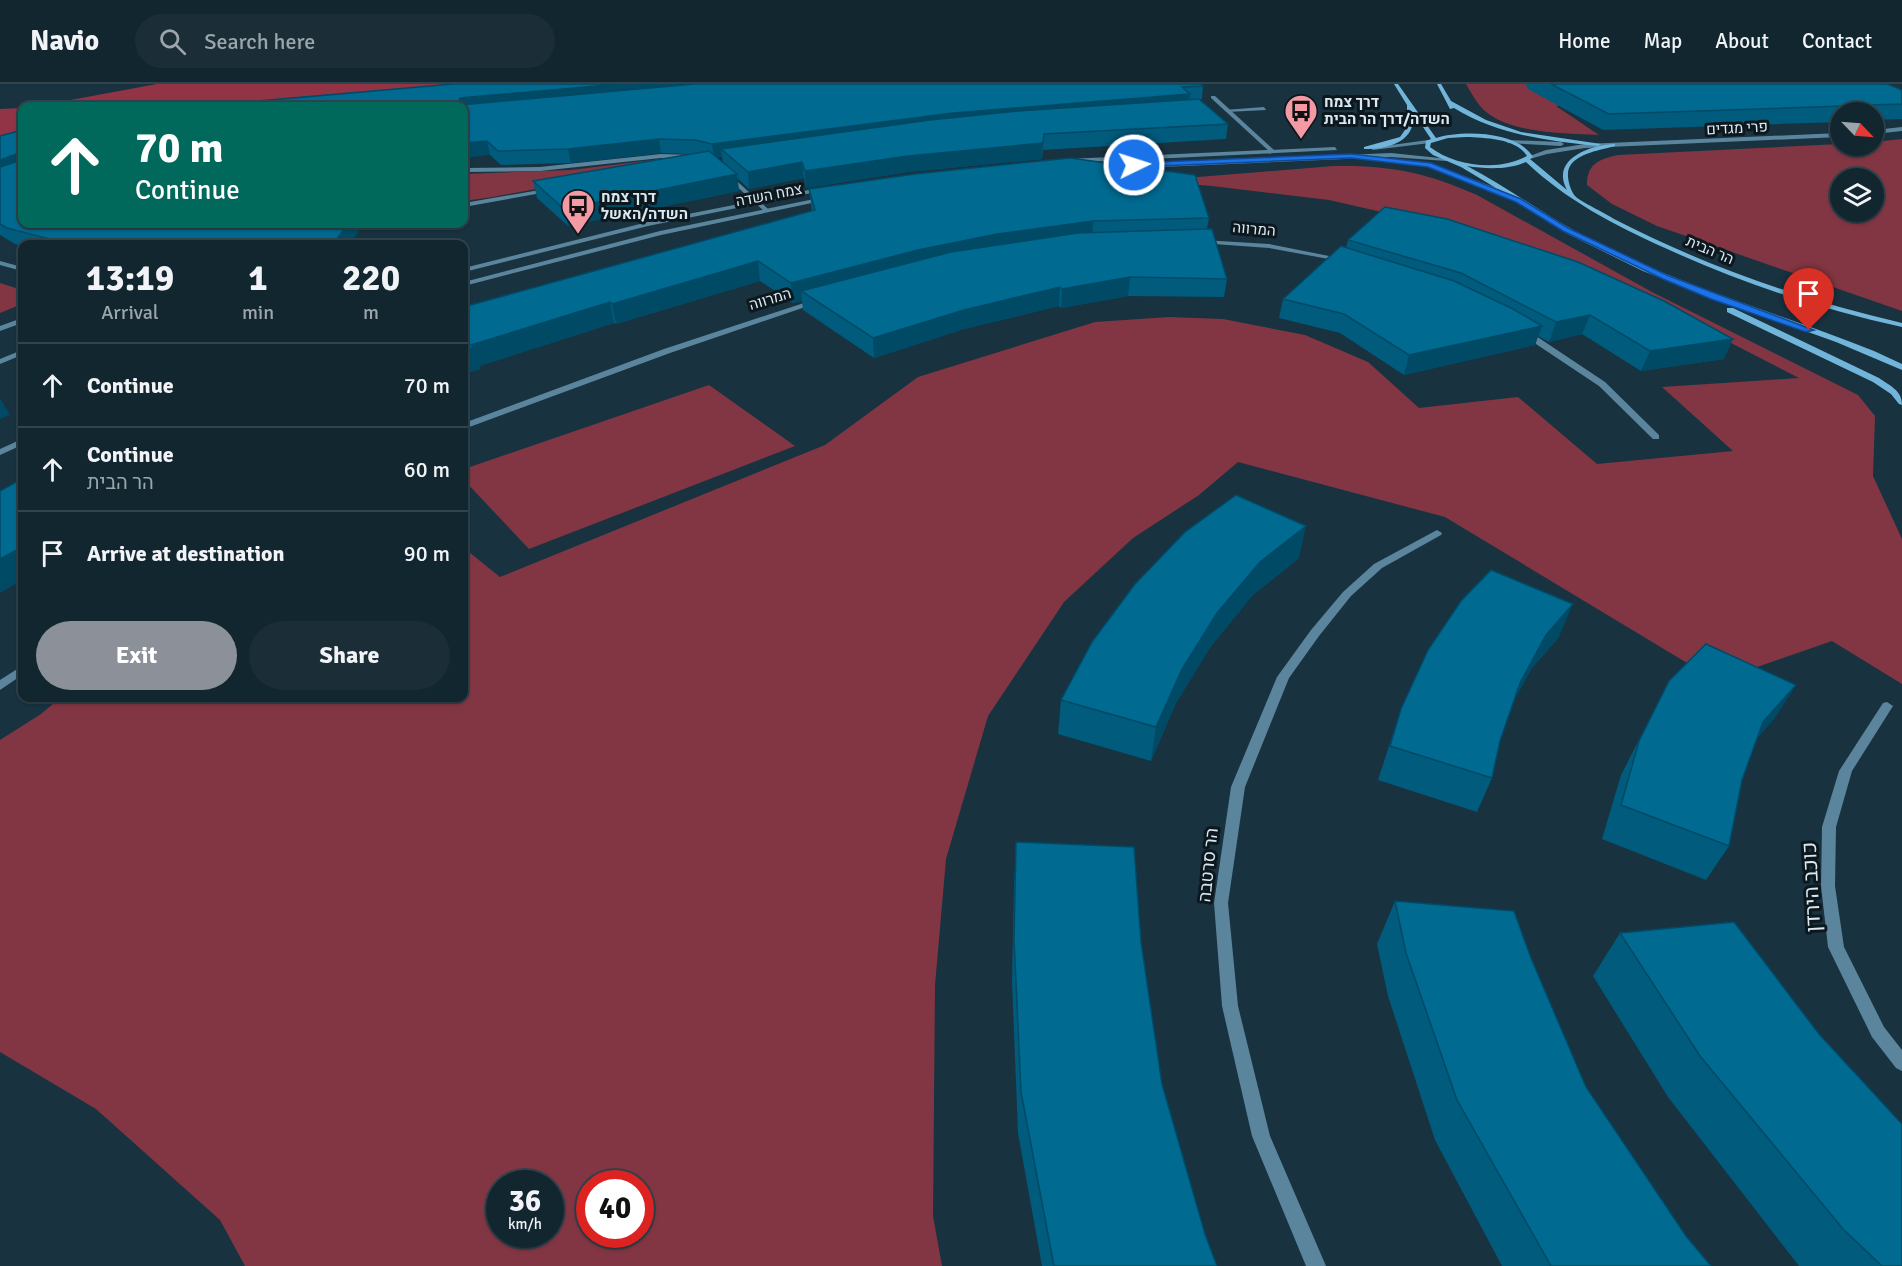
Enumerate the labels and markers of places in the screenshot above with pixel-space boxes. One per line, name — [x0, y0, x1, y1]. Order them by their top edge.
bus stop icon: דרך צמח השדה/דרך הר הבית — [1283, 93, 1319, 140]
place label: דרך צמח השדה/דרך הר הבית — [1324, 93, 1450, 128]
bus stop icon: דרך צמח השדה/האשל — [560, 188, 596, 235]
place label: דרך צמח השדה/האשל — [601, 188, 688, 223]
pin — [1783, 268, 1834, 330]

